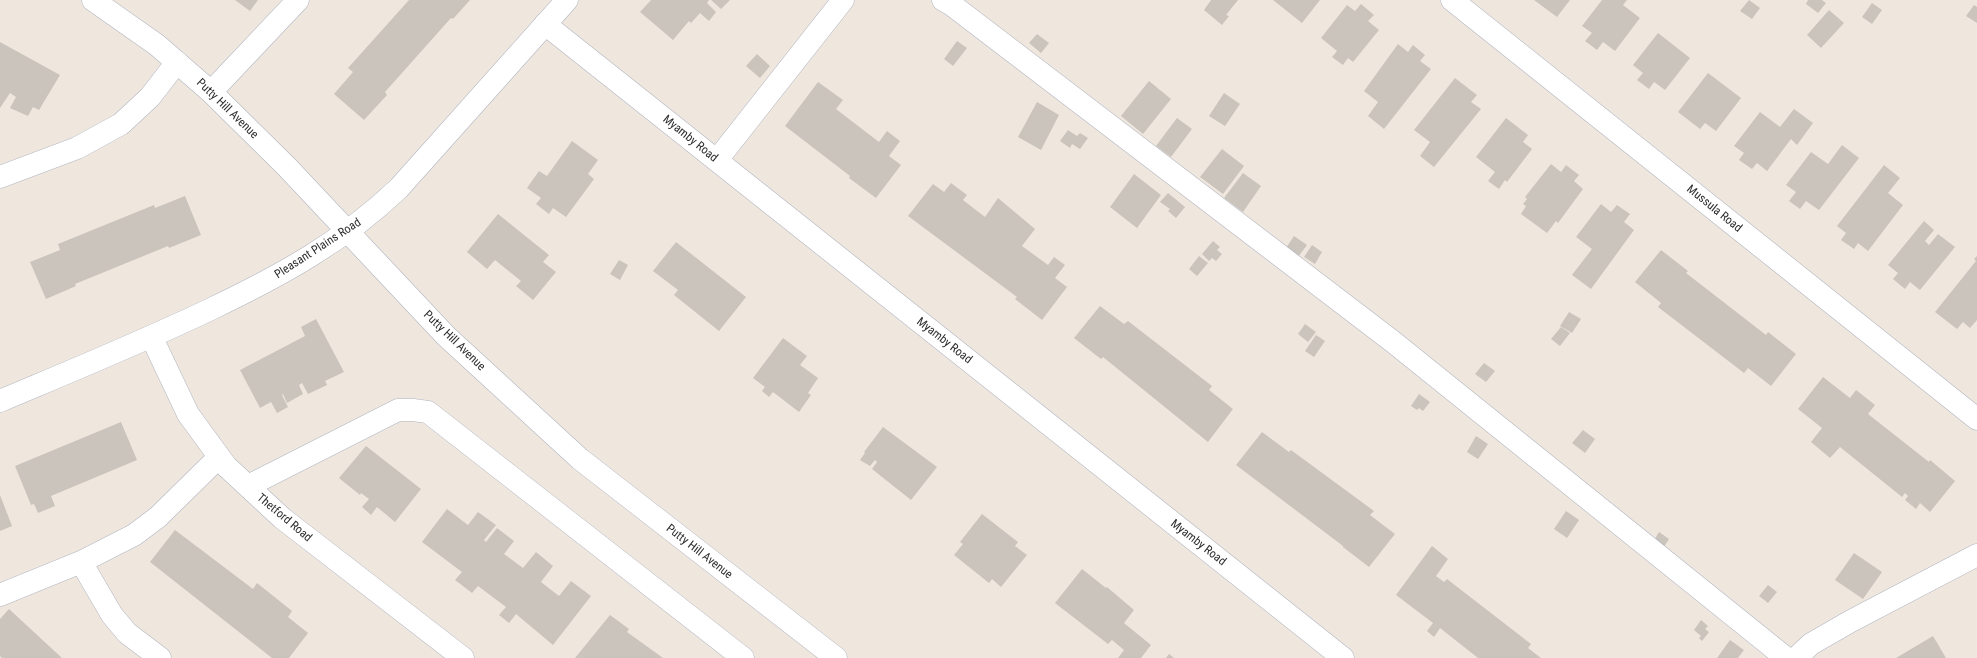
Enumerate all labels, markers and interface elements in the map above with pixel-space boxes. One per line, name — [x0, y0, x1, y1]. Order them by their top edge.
street label: Putty Hill Avenue — [193, 76, 261, 142]
street label: Myamby Road — [660, 112, 720, 166]
street label: Mussula Road — [1683, 182, 1745, 236]
street label: Pleasant Plains Road — [272, 216, 364, 282]
street label: Putty Hill Avenue — [420, 308, 488, 374]
street label: Myamby Road — [913, 315, 975, 367]
street label: Thetford Road — [254, 491, 314, 545]
street label: Myamby Road — [1167, 517, 1229, 569]
street label: Putty Hill Avenue — [663, 522, 735, 582]

